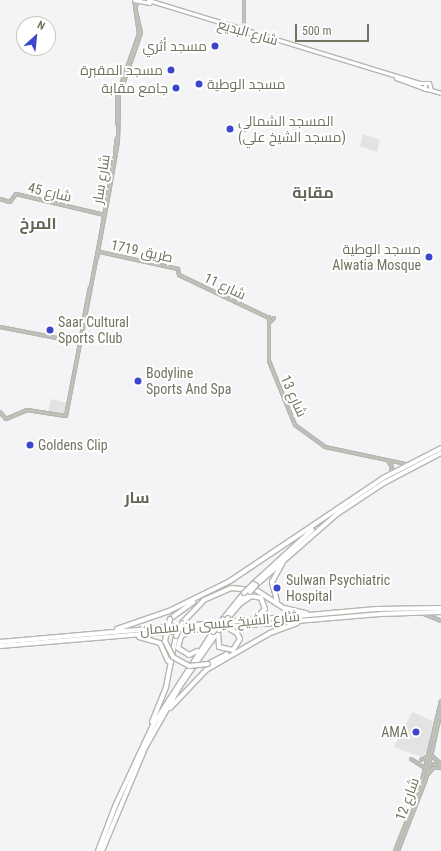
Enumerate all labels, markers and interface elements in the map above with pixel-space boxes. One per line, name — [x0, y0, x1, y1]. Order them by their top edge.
street label: شارع البديع — [216, 15, 280, 49]
north arrow — [16, 16, 56, 56]
scale bar — [297, 16, 371, 42]
text: N — [35, 18, 47, 33]
text: 500 m — [302, 24, 332, 38]
place label: مسجد أثري — [143, 38, 207, 54]
marker: مسجد أثري — [210, 41, 220, 51]
place label: مسجد المقبرة — [80, 62, 163, 78]
marker: مسجد المقبرة — [166, 65, 176, 75]
place label: مسجد الوطية — [207, 76, 285, 92]
marker: مسجد الوطية — [194, 79, 204, 89]
place label: جامع مقابة — [101, 80, 168, 96]
marker: جامع مقابة — [171, 83, 181, 93]
place label: المسجد الشمالي (مسجد الشيخ علي) — [238, 113, 346, 146]
marker: المسجد الشمالي (مسجد الشيخ علي) — [225, 124, 235, 134]
street label: شارع سار — [89, 153, 113, 205]
street label: شارع 45 — [27, 179, 73, 205]
district label: مقابة — [292, 183, 334, 203]
district label: المرخ — [20, 214, 56, 234]
street label: طريق 1719 — [110, 236, 174, 266]
place label: مسجد الوطية Alwatia Mosque — [332, 241, 421, 274]
marker: مسجد الوطية Alwatia Mosque — [424, 252, 434, 262]
street label: شارع 11 — [201, 269, 249, 303]
place label: Saar Cultural Sports Club — [58, 314, 129, 346]
marker: Saar Cultural Sports Club — [45, 325, 55, 335]
place label: Bodyline Sports And Spa — [146, 365, 231, 398]
street label: شارع 13 — [277, 372, 311, 420]
marker: Bodyline Sports And Spa — [133, 376, 143, 386]
place label: Goldens Clip — [38, 437, 108, 453]
marker: Goldens Clip — [25, 440, 35, 450]
district label: سار — [124, 488, 150, 508]
place label: Sulwan Psychiatric Hospital — [286, 572, 390, 604]
marker: Sulwan Psychiatric Hospital — [271, 582, 283, 594]
street label: شارع الشيخ عيسى بن سلمان — [139, 608, 301, 638]
place label: AMA — [381, 724, 408, 740]
marker: AMA — [411, 727, 421, 737]
street label: شارع 12 — [392, 775, 422, 823]

